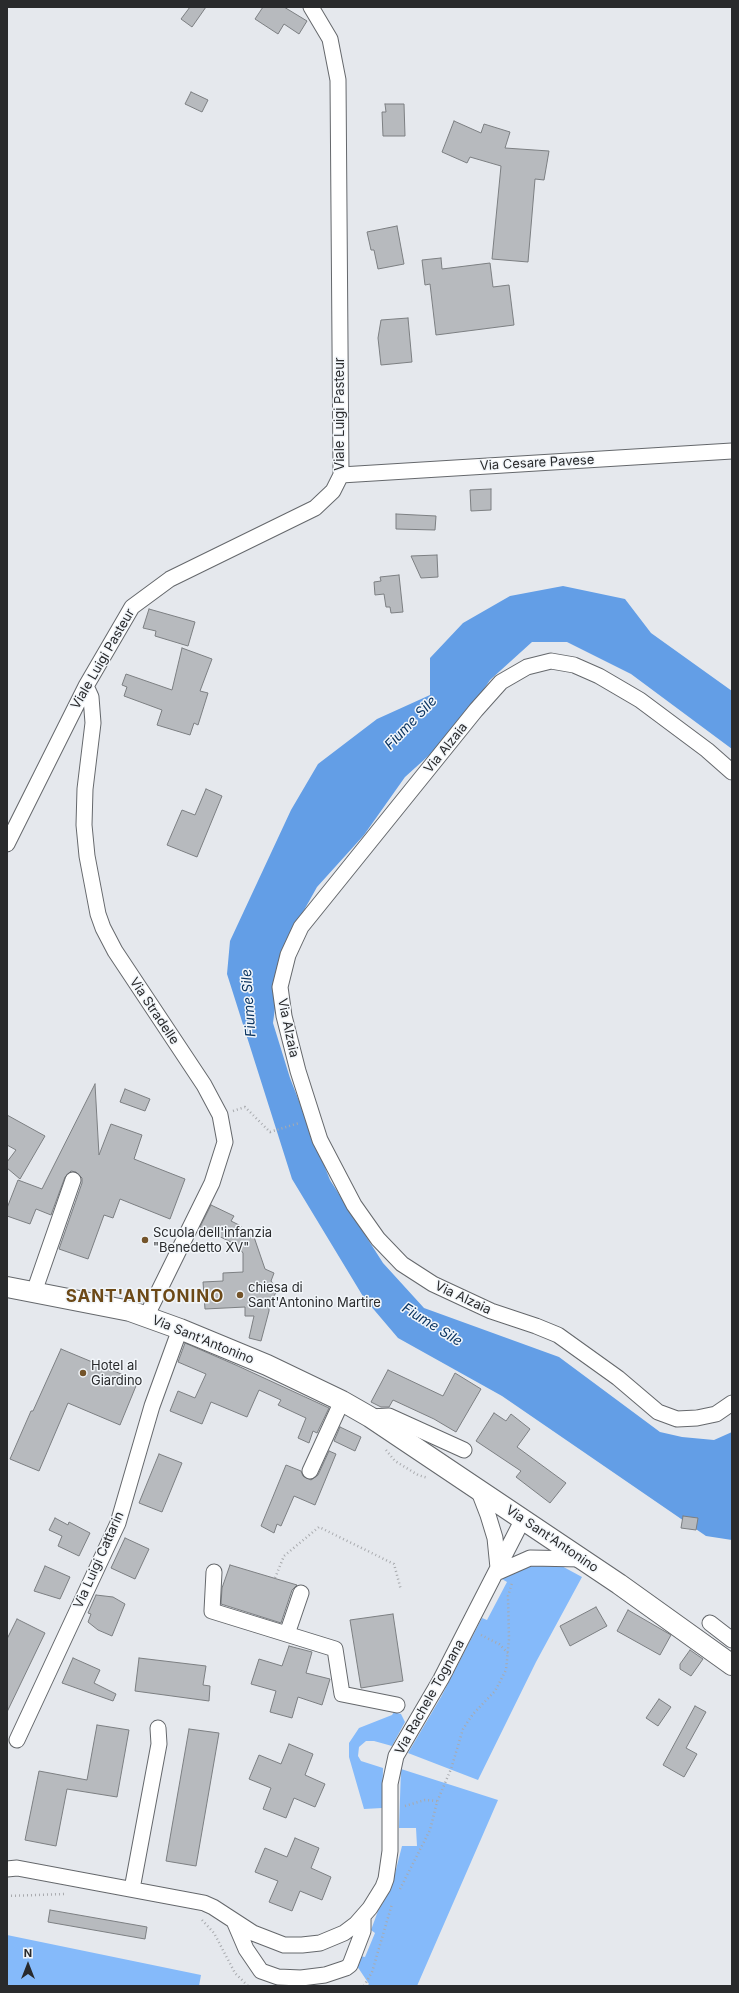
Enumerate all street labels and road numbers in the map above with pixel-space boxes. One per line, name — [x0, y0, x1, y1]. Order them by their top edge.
street label: Viale Luigi Pasteur — [332, 357, 348, 471]
street label: Via Cesare Pavese — [479, 452, 595, 474]
street label: Viale Luigi Pasteur — [68, 606, 138, 712]
street label: Via Alzaia — [421, 720, 471, 776]
street label: Via Stradelle — [126, 975, 182, 1047]
street label: Via Alzaia — [274, 997, 302, 1059]
street label: Via Alzaia — [432, 1278, 494, 1318]
street label: Via Sant'Antonino — [150, 1312, 256, 1368]
street label: Via Sant'Antonino — [503, 1502, 601, 1576]
street label: Via Luigi Cattarin — [71, 1509, 127, 1611]
street label: Via Rachele Tognana — [392, 1637, 468, 1757]

